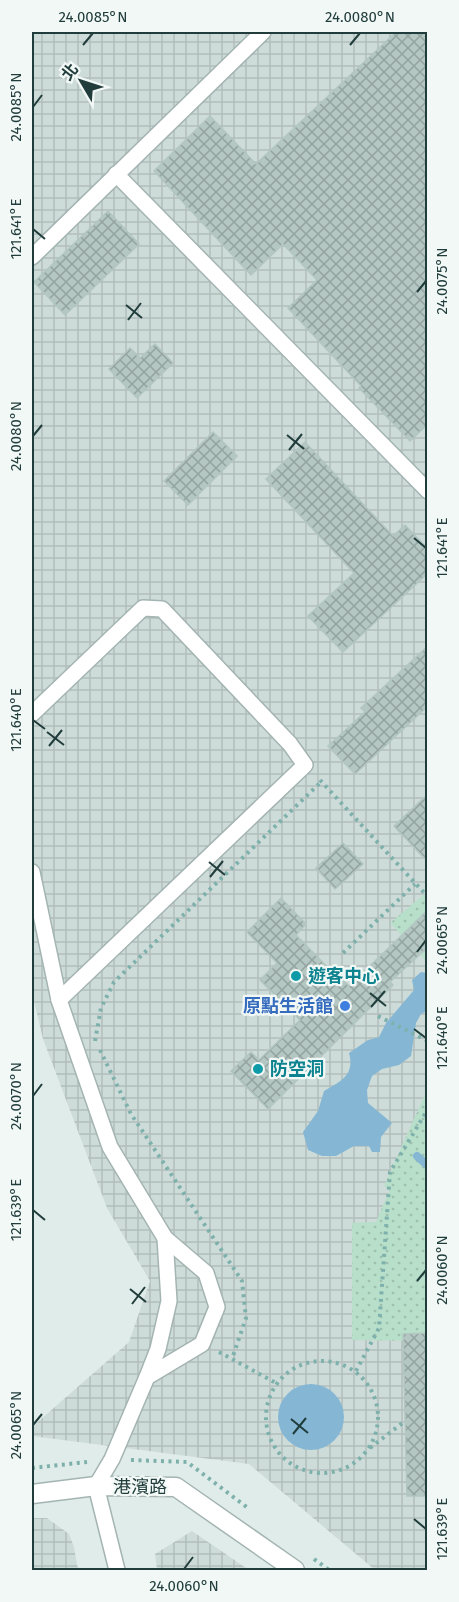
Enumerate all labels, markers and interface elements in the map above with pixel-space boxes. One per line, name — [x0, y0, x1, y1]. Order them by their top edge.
text: 24.0085°N — [59, 8, 127, 26]
text: 24.0080°N — [325, 8, 395, 26]
north arrow — [51, 51, 111, 111]
text: 北 — [57, 60, 82, 84]
text: 24.0085°N — [7, 73, 25, 141]
text: 121.641°E — [7, 199, 25, 259]
text: 24.0075°N — [433, 248, 451, 314]
text: 24.0080°N — [7, 401, 25, 471]
text: 121.641°E — [433, 518, 451, 578]
text: 121.640°E — [7, 688, 25, 752]
text: 24.0065°N — [433, 906, 451, 974]
place label: 遊客中心 — [308, 965, 380, 987]
marker: 遊客中心 — [289, 969, 303, 983]
place label: 原點生活館 — [243, 995, 333, 1017]
marker: 原點生活館 — [338, 999, 352, 1013]
text: 121.640°E — [433, 1006, 451, 1070]
place label: 防空洞 — [270, 1058, 324, 1080]
text: 24.0070°N — [7, 1062, 25, 1130]
marker: 防空洞 — [251, 1062, 265, 1076]
text: 121.639°E — [7, 1179, 25, 1241]
text: 24.0060°N — [433, 1235, 451, 1305]
text: 24.0065°N — [7, 1391, 25, 1459]
street label: 港濱路 — [113, 1476, 167, 1498]
text: 121.639°E — [433, 1498, 451, 1560]
text: 24.0060°N — [149, 1577, 219, 1595]

